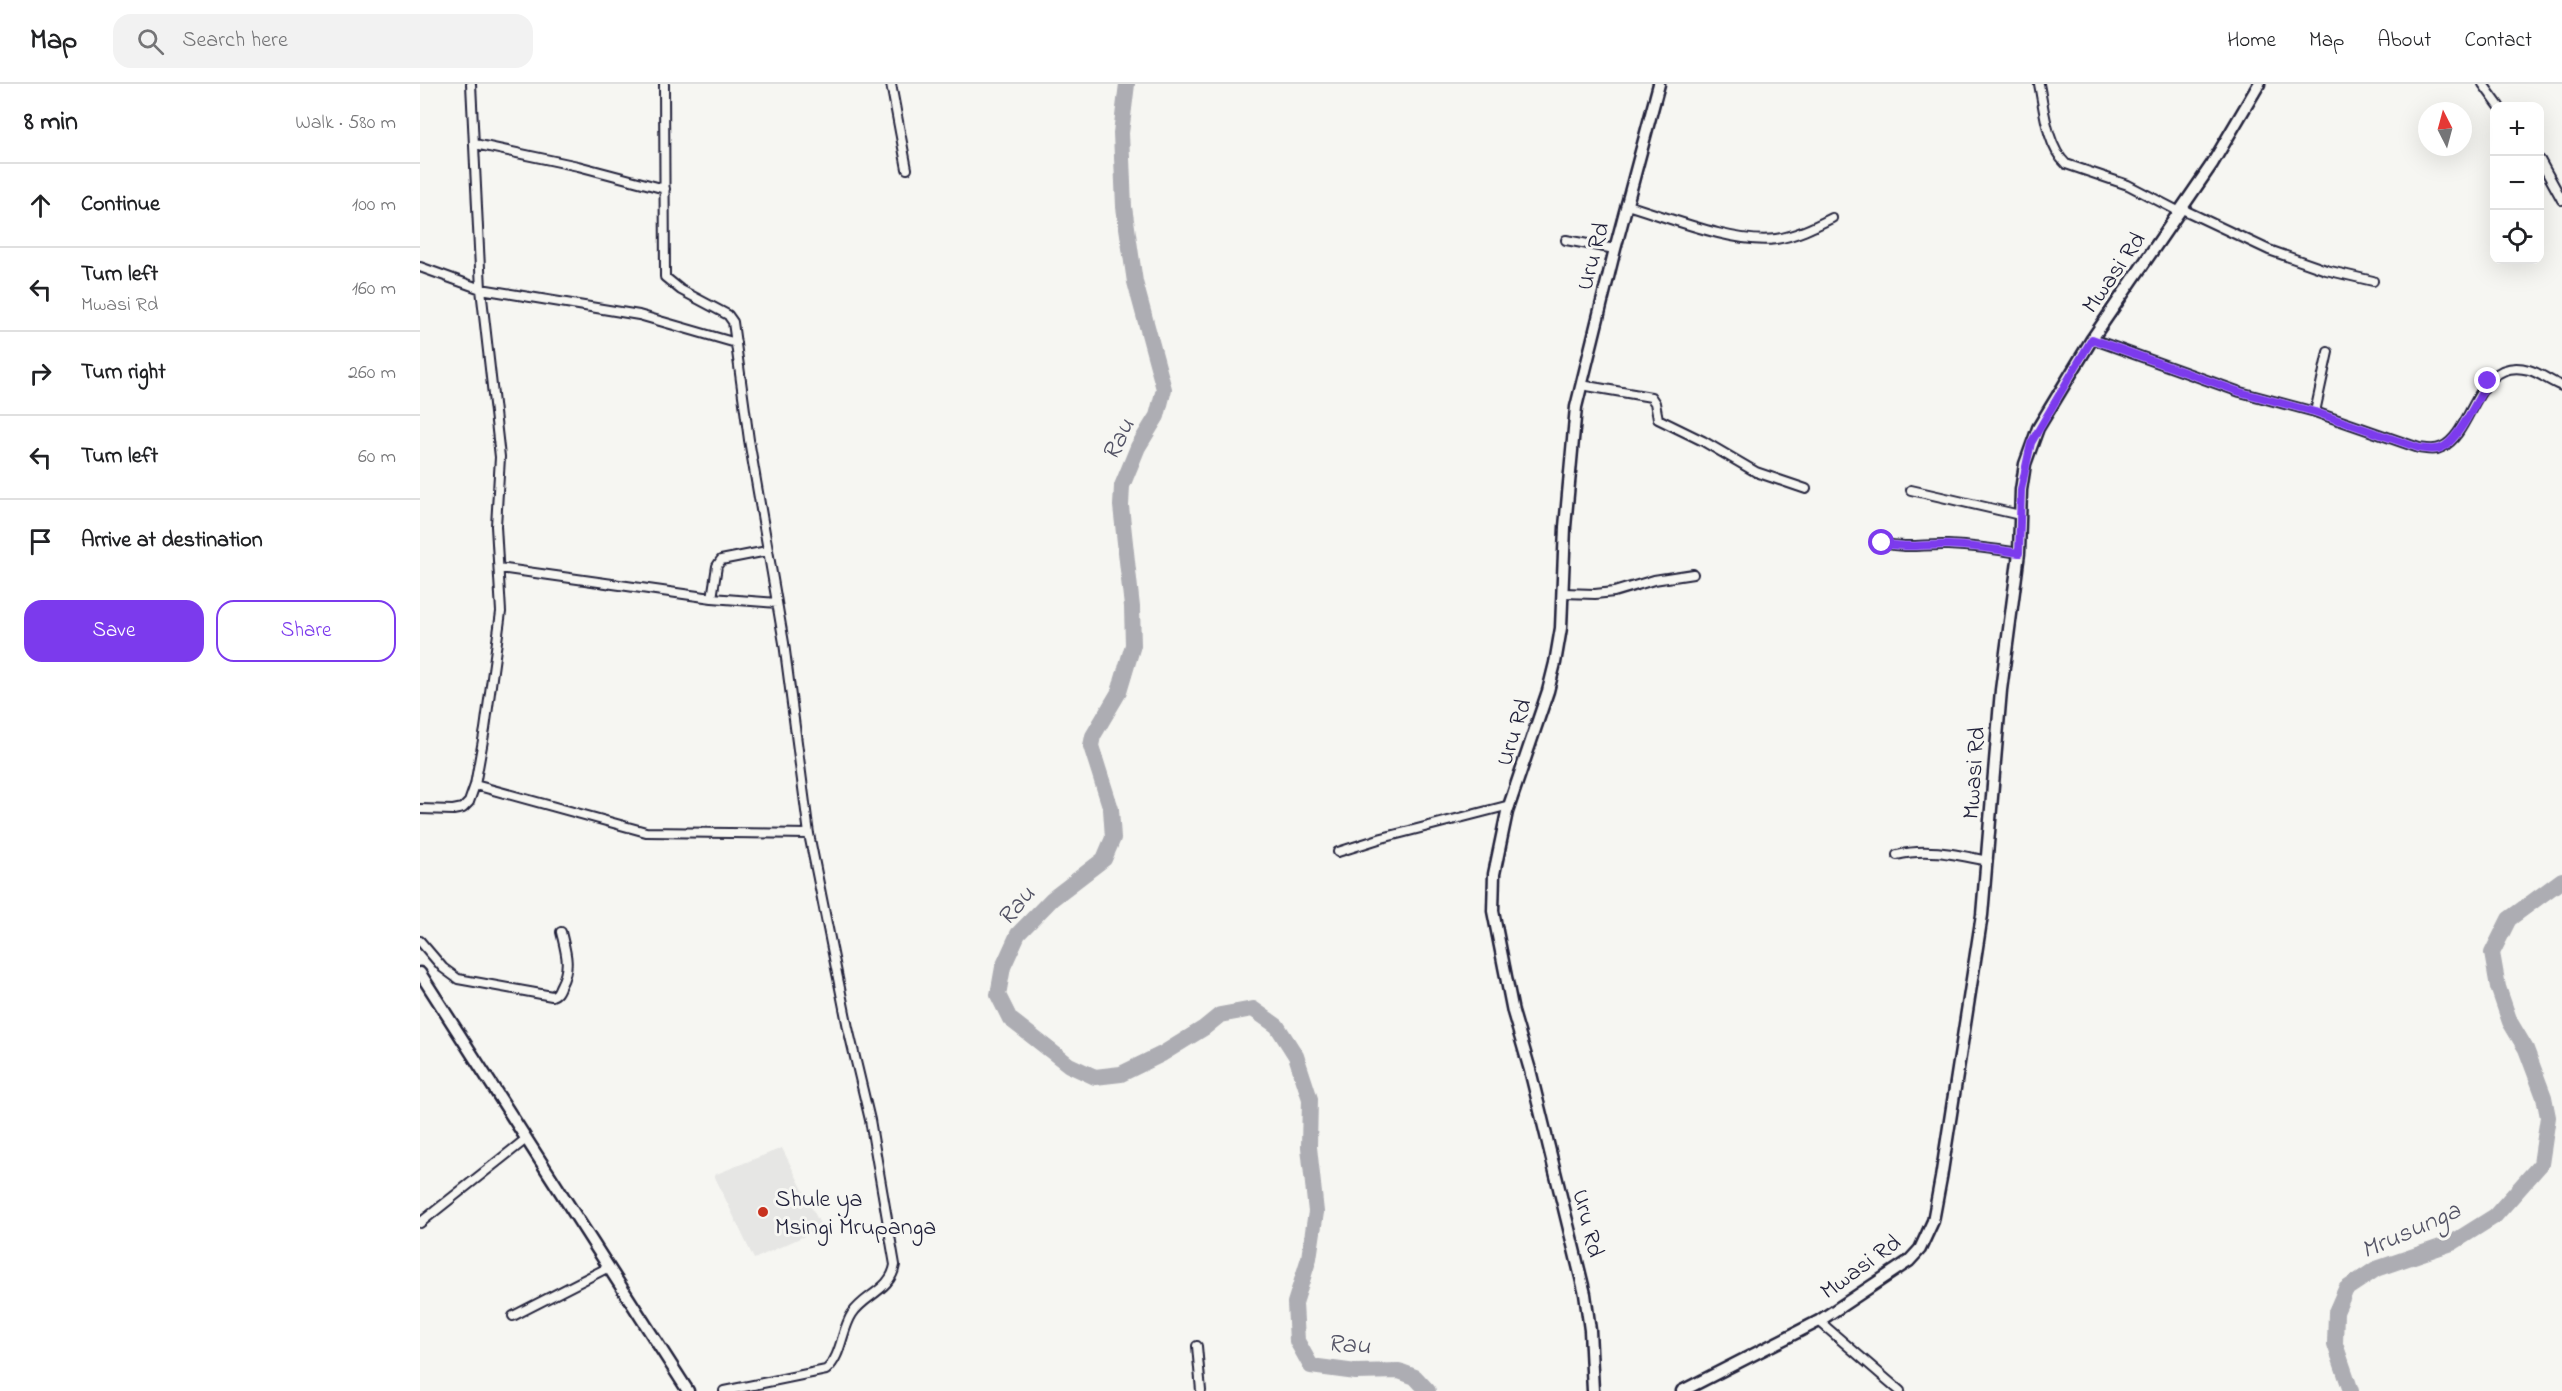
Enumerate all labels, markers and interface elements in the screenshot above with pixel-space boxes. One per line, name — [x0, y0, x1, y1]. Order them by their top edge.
search box — [113, 14, 533, 68]
text: Map — [30, 21, 77, 62]
icon: search — [134, 25, 167, 58]
text: Search here — [182, 25, 288, 57]
text: Home — [2227, 26, 2276, 56]
text: Map — [2309, 26, 2344, 56]
text: About — [2377, 26, 2431, 56]
text: Contact — [2464, 26, 2532, 56]
north arrow — [2418, 102, 2472, 156]
map controls — [2490, 102, 2544, 264]
button: + — [2490, 102, 2544, 156]
text: 8 min — [24, 104, 78, 142]
text: Walk · 580 m — [295, 109, 396, 138]
button: − — [2490, 156, 2544, 210]
icon: ahead — [24, 189, 57, 222]
text: Continue — [81, 189, 160, 221]
text: 100 m — [352, 191, 396, 220]
button: locate — [2490, 210, 2544, 264]
street label: Uru Rd — [1569, 218, 1620, 295]
street label: Mwasi Rd — [2074, 225, 2156, 321]
text: Turn left — [81, 259, 158, 291]
icon: left — [24, 273, 57, 306]
text: 160 m — [352, 275, 396, 304]
text: Mwasi Rd — [81, 291, 158, 320]
icon: right — [24, 357, 57, 390]
text: Turn right — [81, 357, 166, 389]
text: 260 m — [348, 359, 396, 388]
route end — [2474, 367, 2500, 393]
water label: Rau — [1093, 412, 1146, 468]
icon: left — [24, 441, 57, 474]
text: Turn left — [81, 441, 158, 473]
text: 60 m — [358, 443, 396, 472]
icon: arrive — [24, 525, 57, 558]
text: Arrive at destination — [81, 525, 263, 557]
route start — [1868, 529, 1894, 555]
button: Save — [24, 600, 204, 662]
button: Share — [216, 600, 396, 662]
street label: Uru Rd — [1488, 694, 1543, 771]
street label: Mwasi Rd — [1955, 725, 1996, 821]
water label: Rau — [989, 878, 1046, 936]
place label: Shule ya Msingi Mrupanga — [775, 1183, 936, 1246]
street label: Uru Rd — [1561, 1186, 1612, 1262]
water label: Mrusunga — [2355, 1193, 2468, 1270]
marker: Shule ya Msingi Mrupanga — [756, 1205, 770, 1219]
street label: Mwasi Rd — [1814, 1226, 1910, 1309]
water label: Rau — [1326, 1326, 1372, 1366]

